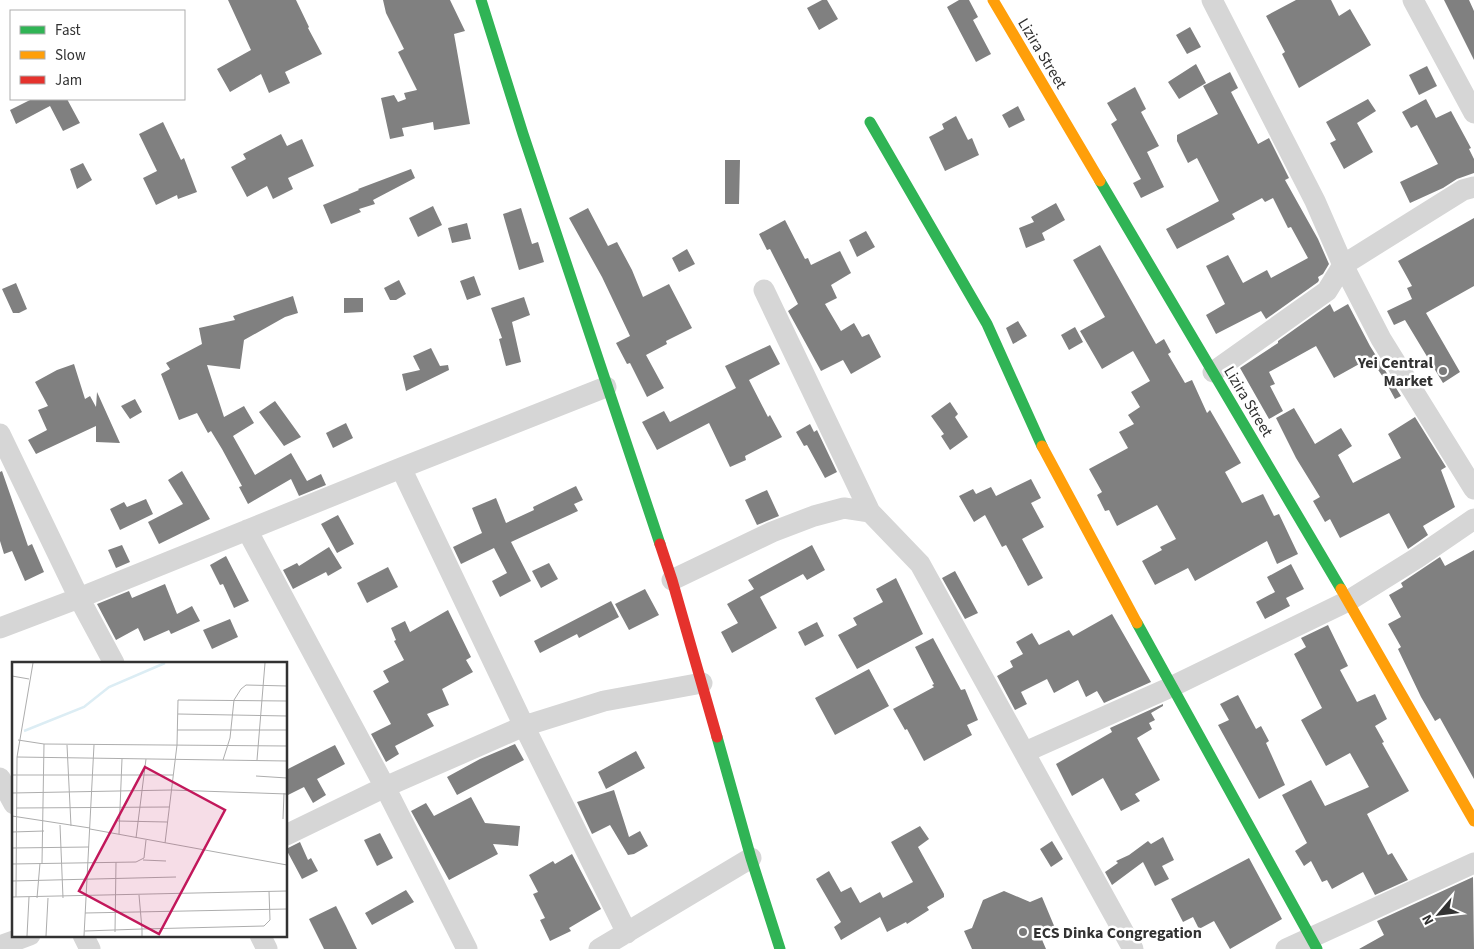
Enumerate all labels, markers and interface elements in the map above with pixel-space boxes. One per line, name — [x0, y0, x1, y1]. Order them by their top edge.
legend — [10, 10, 185, 100]
street label: Lizira Street — [1012, 14, 1072, 94]
text: Fast — [55, 20, 81, 41]
text: Slow — [55, 45, 86, 66]
text: Jam — [55, 70, 82, 91]
place label: Yei Central Market — [1357, 352, 1433, 392]
street label: Lizira Street — [1218, 362, 1278, 442]
marker: Yei Central Market — [1437, 365, 1449, 377]
inset map — [12, 662, 288, 936]
north arrow — [1414, 889, 1464, 939]
text: N — [1417, 911, 1439, 928]
place label: ECS Dinka Congregation — [1033, 922, 1202, 944]
marker: ECS Dinka Congregation — [1017, 926, 1029, 938]

